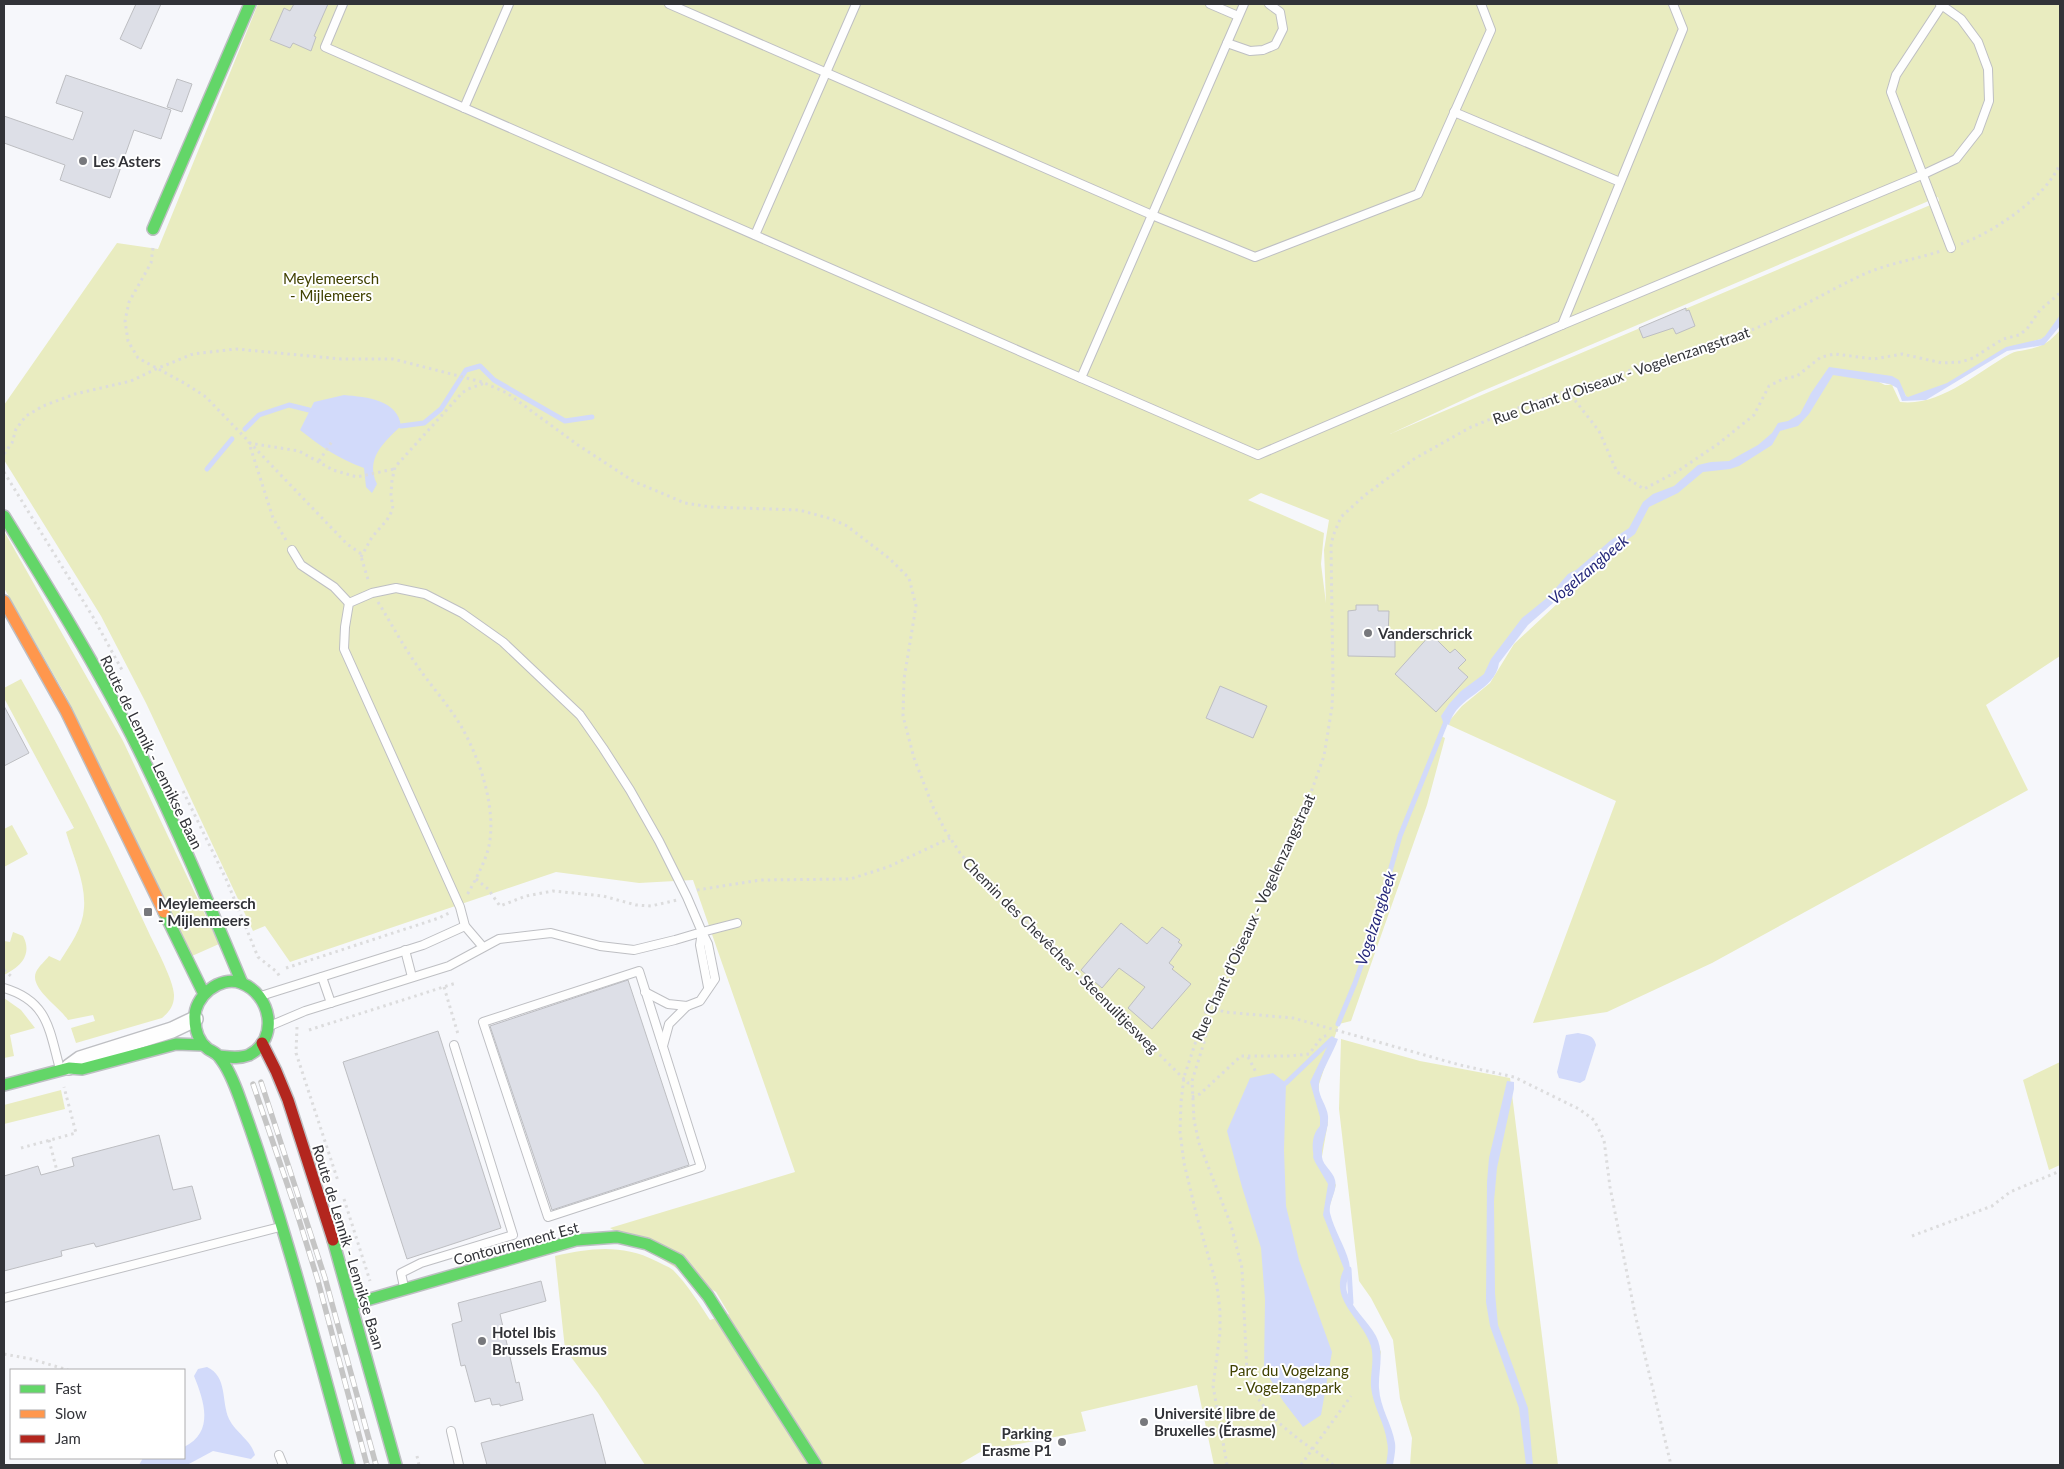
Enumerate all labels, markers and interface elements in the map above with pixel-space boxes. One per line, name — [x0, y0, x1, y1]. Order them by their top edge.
place label: Les Asters — [93, 152, 161, 170]
marker: Les Asters — [77, 155, 89, 167]
park label: Meylemeersch - Mijlemeers — [283, 269, 379, 304]
street label: Rue Chant d'Oiseaux - Vogelenzangstraat — [1490, 322, 1752, 428]
water label: Vogelzangbeek — [1544, 530, 1632, 608]
place label: Vanderschrick — [1377, 624, 1473, 642]
marker: Vanderschrick — [1362, 627, 1374, 639]
street label: Route de Lennik - Lennikse Baan — [97, 652, 207, 852]
street label: Rue Chant d'Oiseaux - Vogelenzangstraat — [1188, 790, 1319, 1043]
street label: Chemin des Chevêches - Steenuiltjesweg — [959, 853, 1163, 1057]
water label: Vogelzangbeek — [1351, 868, 1399, 968]
place label: Meylemeersch - Mijlenmeers — [158, 894, 256, 929]
marker: Meylemeersch - Mijlenmeers — [142, 906, 154, 918]
street label: Route de Lennik - Lennikse Baan — [309, 1142, 389, 1352]
street label: Contournement Est — [451, 1217, 581, 1268]
place label: Hotel Ibis Brussels Erasmus — [492, 1323, 607, 1358]
marker: Hotel Ibis Brussels Erasmus — [476, 1335, 488, 1347]
park label: Parc du Vogelzang - Vogelzangpark — [1229, 1361, 1349, 1396]
legend — [10, 1369, 185, 1459]
text: Fast — [55, 1379, 82, 1397]
text: Slow — [55, 1404, 87, 1422]
place label: Université libre de Bruxelles (Érasme) — [1154, 1404, 1276, 1439]
marker: Université libre de Bruxelles (Érasme) — [1138, 1416, 1150, 1428]
place label: Parking Erasme P1 — [982, 1424, 1052, 1459]
text: Jam — [55, 1429, 81, 1447]
marker: Parking Erasme P1 — [1056, 1436, 1068, 1448]

